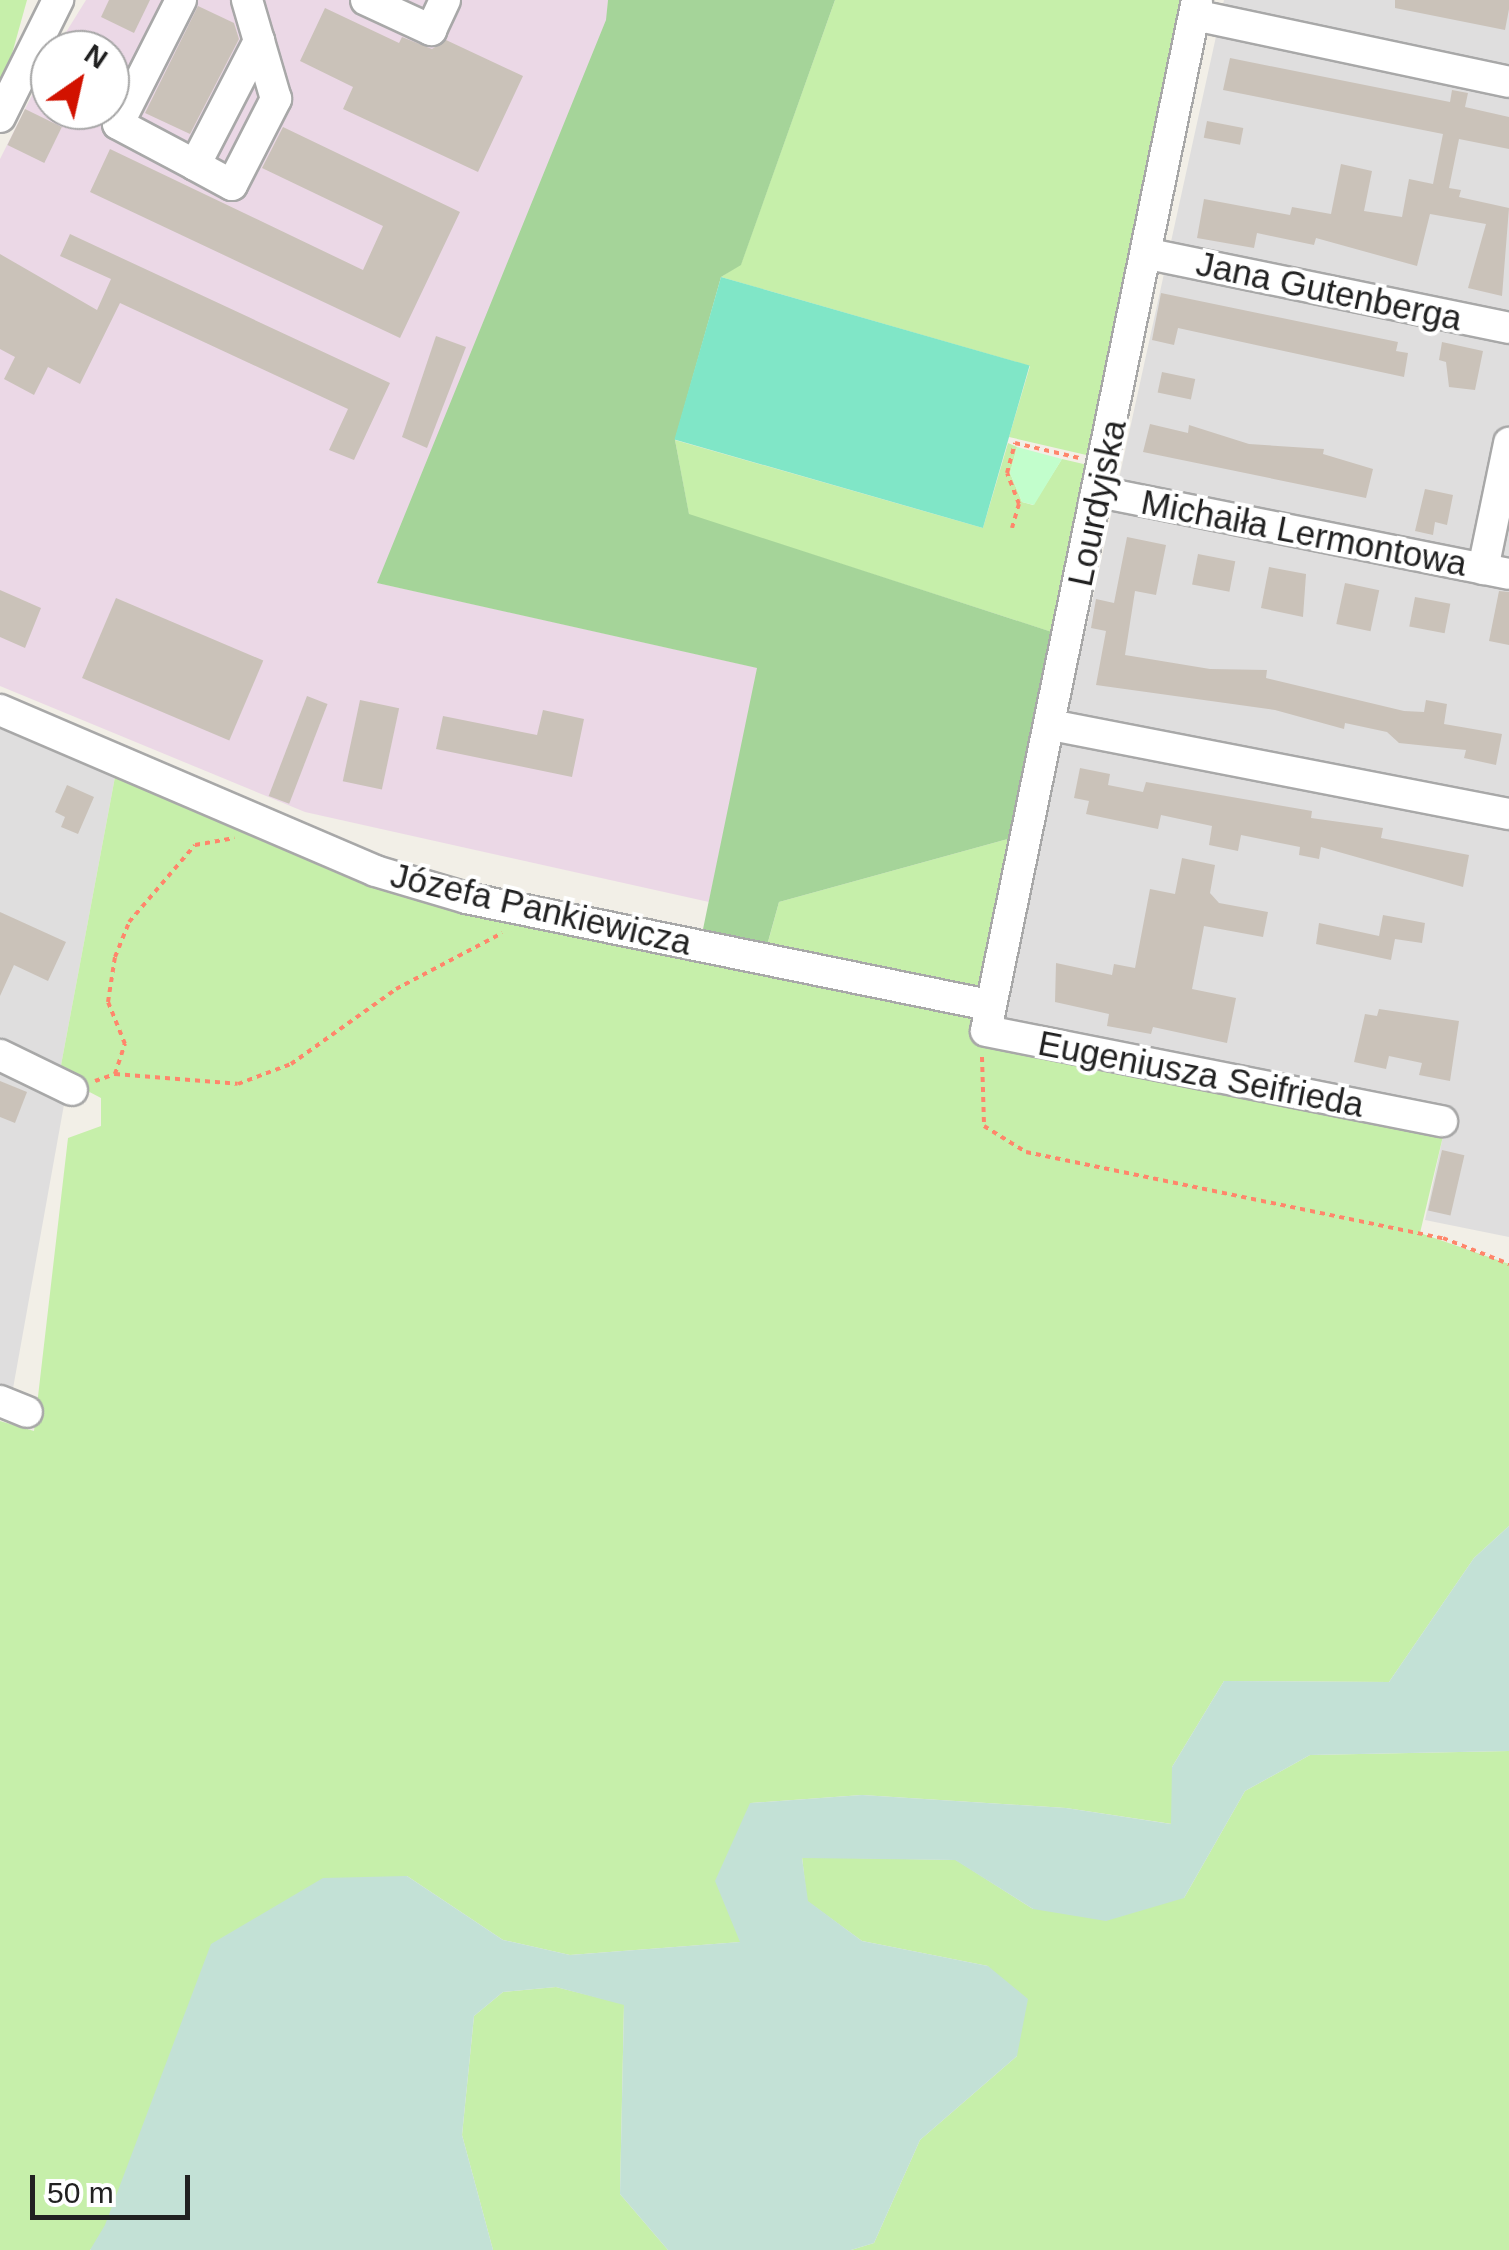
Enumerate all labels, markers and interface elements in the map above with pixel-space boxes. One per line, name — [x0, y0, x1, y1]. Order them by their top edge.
north arrow — [30, 30, 130, 130]
text: N — [79, 38, 113, 75]
street label: Jana Gutenberga — [1192, 242, 1466, 340]
street label: Lourdyjska — [1059, 416, 1135, 590]
street label: Michaiła Lermontowa — [1138, 481, 1470, 585]
street label: Józefa Pankiewicza — [387, 854, 695, 964]
street label: Eugeniusza Seifrieda — [1035, 1022, 1367, 1126]
scale bar — [35, 2155, 195, 2217]
text: 50 m — [47, 2176, 114, 2209]

